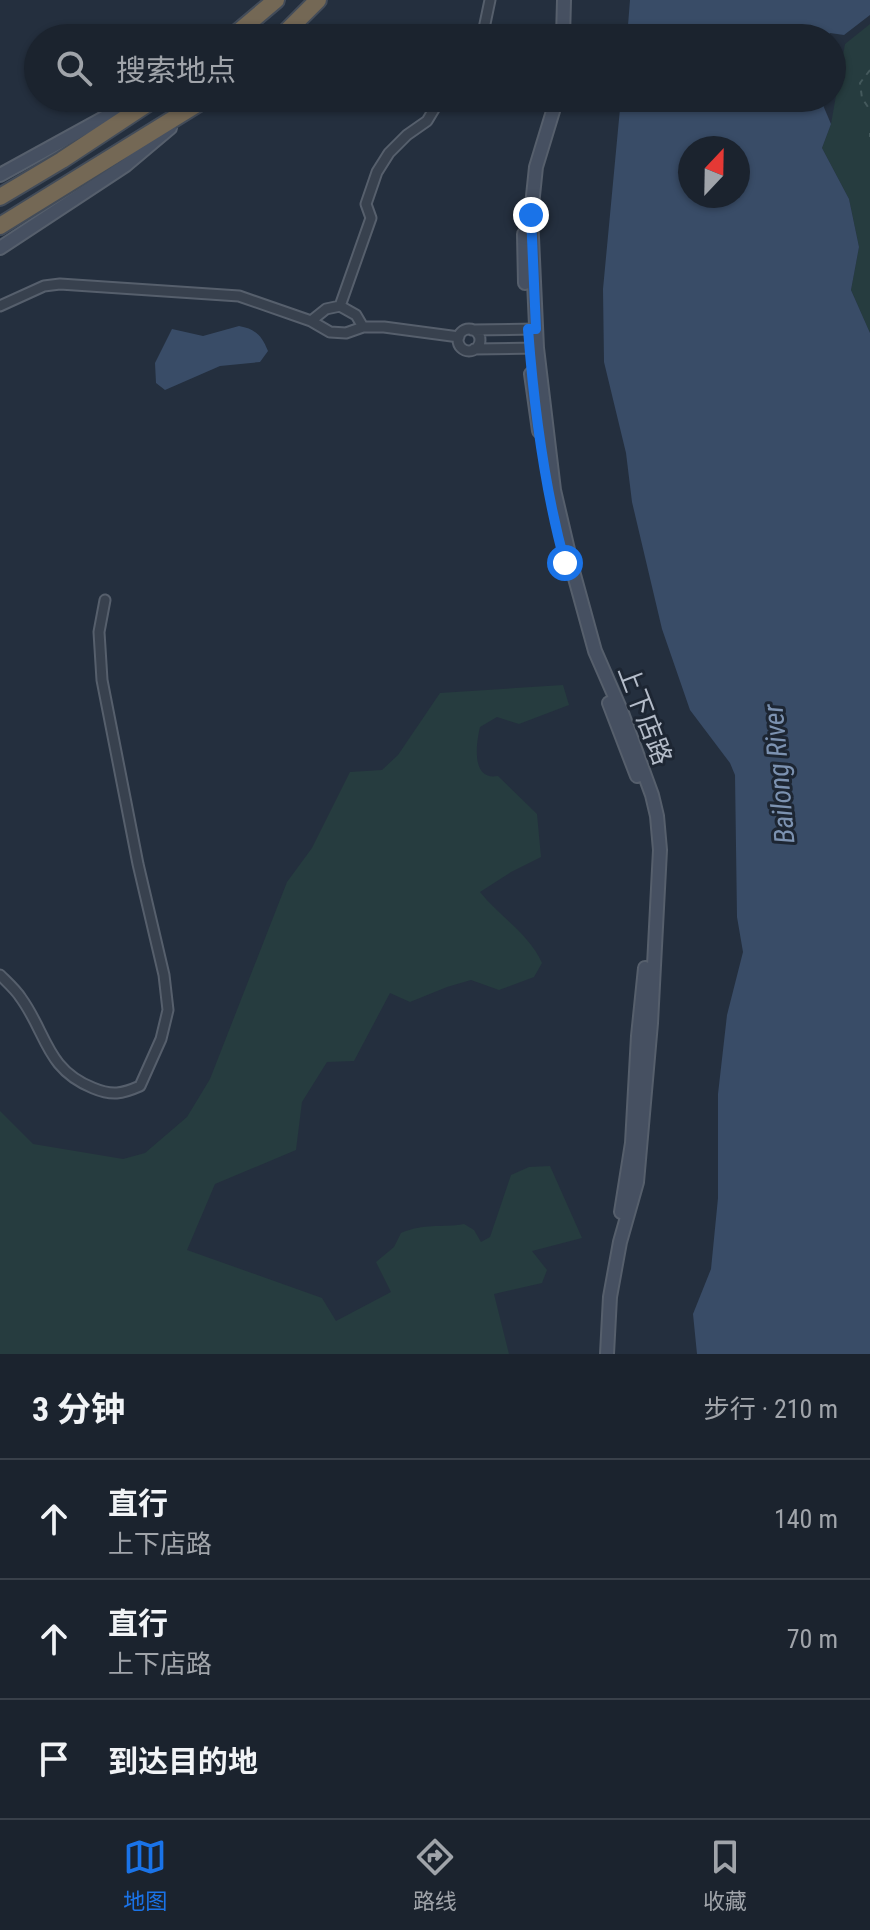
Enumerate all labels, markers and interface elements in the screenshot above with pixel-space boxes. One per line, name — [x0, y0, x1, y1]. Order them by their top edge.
search box — [24, 24, 846, 112]
icon: search — [52, 46, 96, 90]
text: 搜索地点 — [116, 53, 236, 88]
north arrow — [678, 136, 750, 208]
route end — [513, 197, 549, 233]
route start — [547, 545, 583, 581]
street label: 上下店路 — [612, 661, 678, 769]
water label: Bailong River — [756, 702, 802, 845]
text: 3 分钟 — [32, 1389, 125, 1429]
text: 步行 · 210 m — [704, 1394, 838, 1424]
text: 直行 — [108, 1486, 168, 1521]
icon: ahead — [32, 1497, 76, 1541]
text: 140 m — [774, 1504, 838, 1534]
text: 上下店路 — [108, 1529, 212, 1559]
text: 直行 — [108, 1606, 168, 1641]
icon: ahead — [32, 1617, 76, 1661]
text: 70 m — [787, 1624, 838, 1654]
text: 上下店路 — [108, 1649, 212, 1679]
icon: arrive — [32, 1737, 76, 1781]
text: 到达目的地 — [108, 1744, 258, 1779]
tab: 地图 — [123, 1835, 167, 1915]
tab: 路线 — [413, 1835, 457, 1915]
tab: 收藏 — [703, 1835, 747, 1915]

